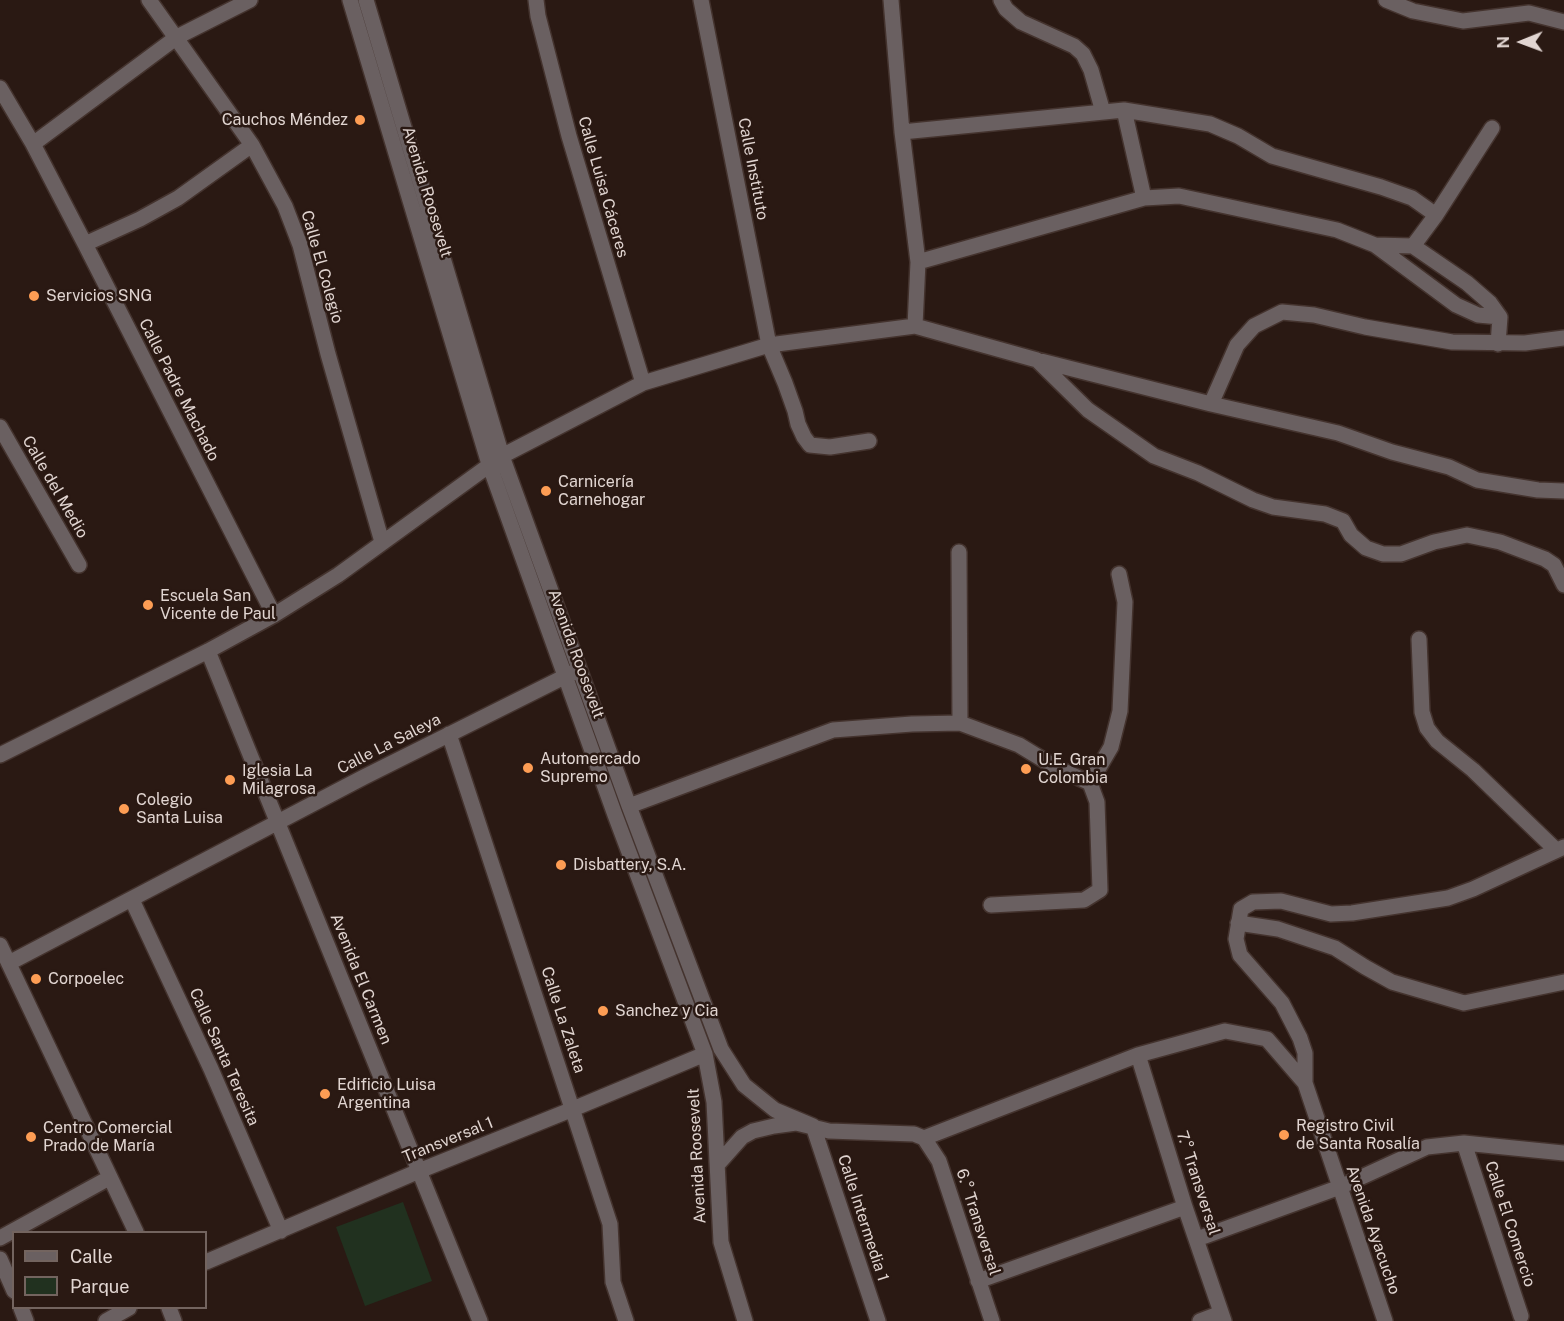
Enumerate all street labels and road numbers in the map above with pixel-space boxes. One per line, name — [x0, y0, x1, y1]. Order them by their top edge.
street label: Calle Luisa Cáceres — [574, 114, 632, 260]
street label: Calle Instituto — [734, 116, 772, 222]
street label: Avenida Roosevelt — [398, 124, 456, 260]
street label: Calle El Colegio — [297, 208, 347, 326]
street label: Calle Padre Machado — [135, 315, 223, 465]
street label: Calle del Medio — [18, 432, 92, 542]
street label: Avenida Roosevelt — [544, 587, 608, 721]
street label: Calle La Saleya — [334, 710, 444, 778]
street label: Avenida El Carmen — [326, 911, 396, 1047]
street label: Calle La Zaleta — [537, 964, 589, 1076]
street label: Calle Santa Teresita — [185, 985, 263, 1129]
street label: Avenida Roosevelt — [684, 1088, 710, 1224]
street label: Transversal 1 — [400, 1113, 496, 1167]
street label: 7.° Transversal — [1172, 1128, 1224, 1238]
street label: Calle Intermedia 1 — [833, 1152, 893, 1284]
street label: Calle El Comercio — [1481, 1159, 1539, 1289]
street label: Avenida Ayacucho — [1342, 1163, 1404, 1297]
street label: 6.° Transversal — [952, 1166, 1004, 1278]

